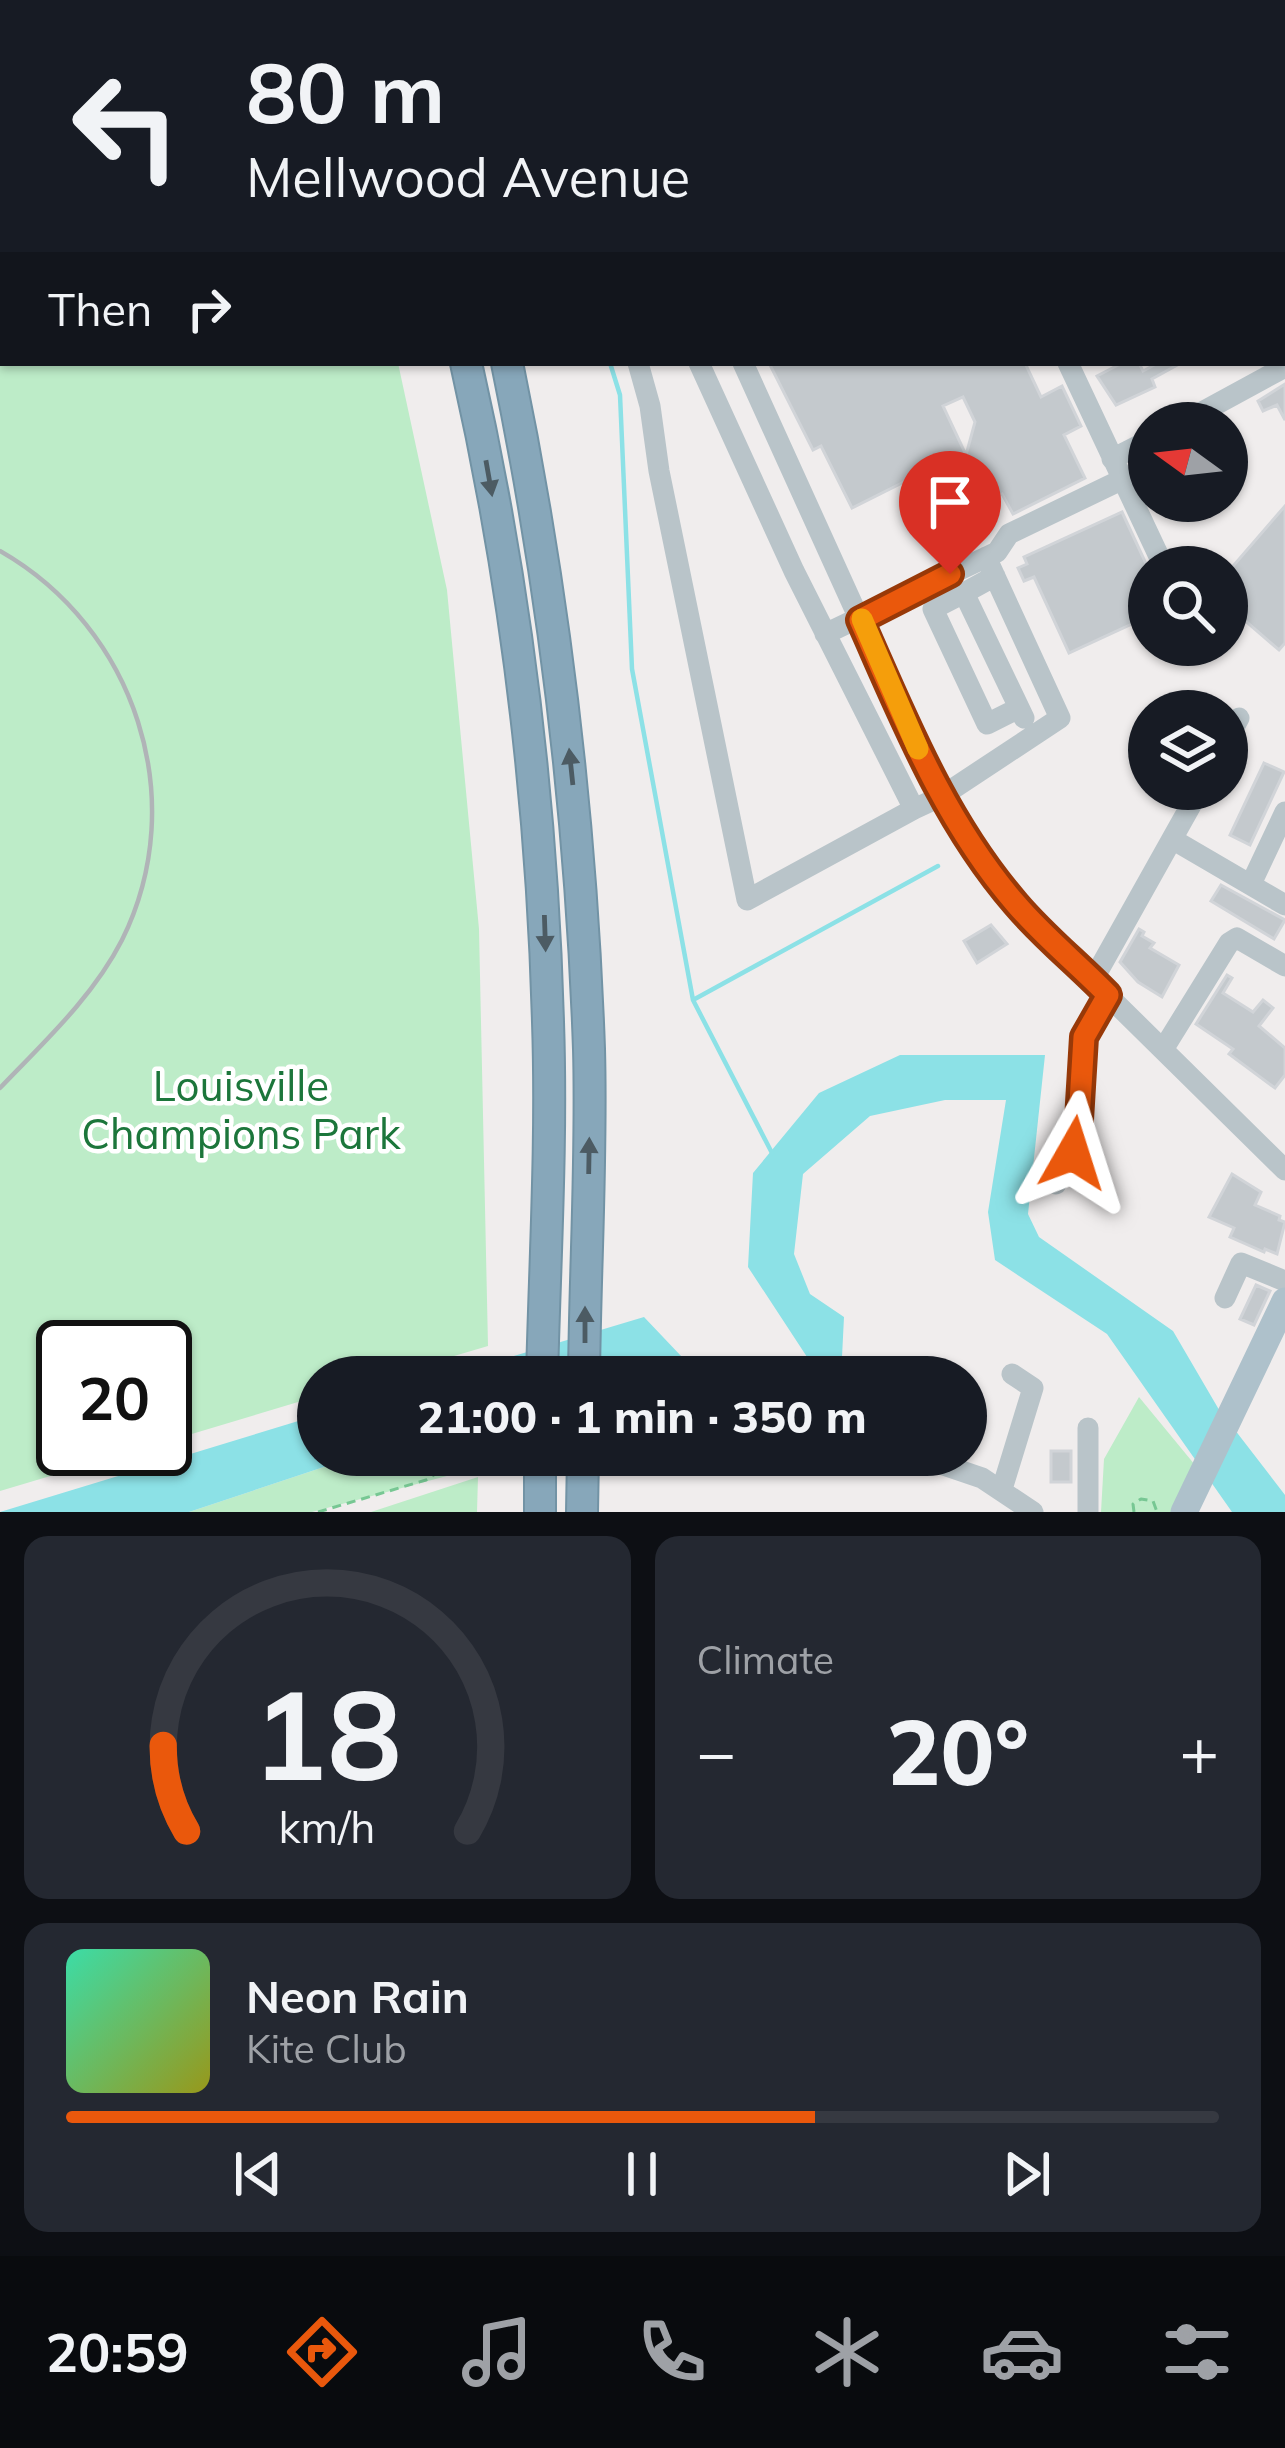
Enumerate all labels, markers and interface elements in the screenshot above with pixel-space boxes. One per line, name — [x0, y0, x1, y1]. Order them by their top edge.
text: 80 m — [246, 39, 445, 144]
icon: left — [48, 48, 204, 204]
text: Mellwood Avenue — [246, 143, 690, 211]
icon: right — [176, 276, 242, 342]
text: Then — [48, 281, 152, 337]
north arrow — [1128, 402, 1248, 522]
map controls — [1128, 402, 1248, 810]
pin — [899, 451, 1001, 574]
one-way arrow — [481, 459, 499, 497]
icon: arrive — [917, 469, 983, 535]
button: search — [1128, 546, 1248, 666]
button: layers — [1128, 690, 1248, 810]
one-way arrow — [561, 747, 580, 785]
one-way arrow — [535, 915, 554, 953]
park label: Louisville Champions Park — [81, 1059, 401, 1160]
position arrow — [1010, 1090, 1136, 1216]
one-way arrow — [579, 1136, 598, 1174]
one-way arrow — [575, 1305, 595, 1343]
speed limit sign: 20 — [36, 1320, 192, 1476]
text: 21:00 · 1 min · 350 m — [417, 1388, 867, 1444]
text: Climate — [697, 1635, 834, 1684]
text: 18 — [252, 1655, 402, 1811]
text: 20° — [886, 1695, 1029, 1808]
text: − — [697, 1710, 736, 1793]
text: + — [1179, 1710, 1219, 1793]
text: km/h — [279, 1799, 376, 1853]
text: Neon Rain — [246, 1968, 469, 2024]
text: Kite Club — [246, 2024, 407, 2073]
icon: previous — [225, 2141, 291, 2207]
icon: pause — [609, 2141, 675, 2207]
icon: next — [994, 2141, 1060, 2207]
icon: directions — [280, 2310, 364, 2394]
icon: music — [455, 2310, 539, 2394]
icon: phone — [630, 2310, 714, 2394]
icon: climate — [805, 2310, 889, 2394]
icon: car — [980, 2310, 1064, 2394]
icon: filters — [1155, 2310, 1239, 2394]
text: 20:59 — [46, 2318, 189, 2386]

